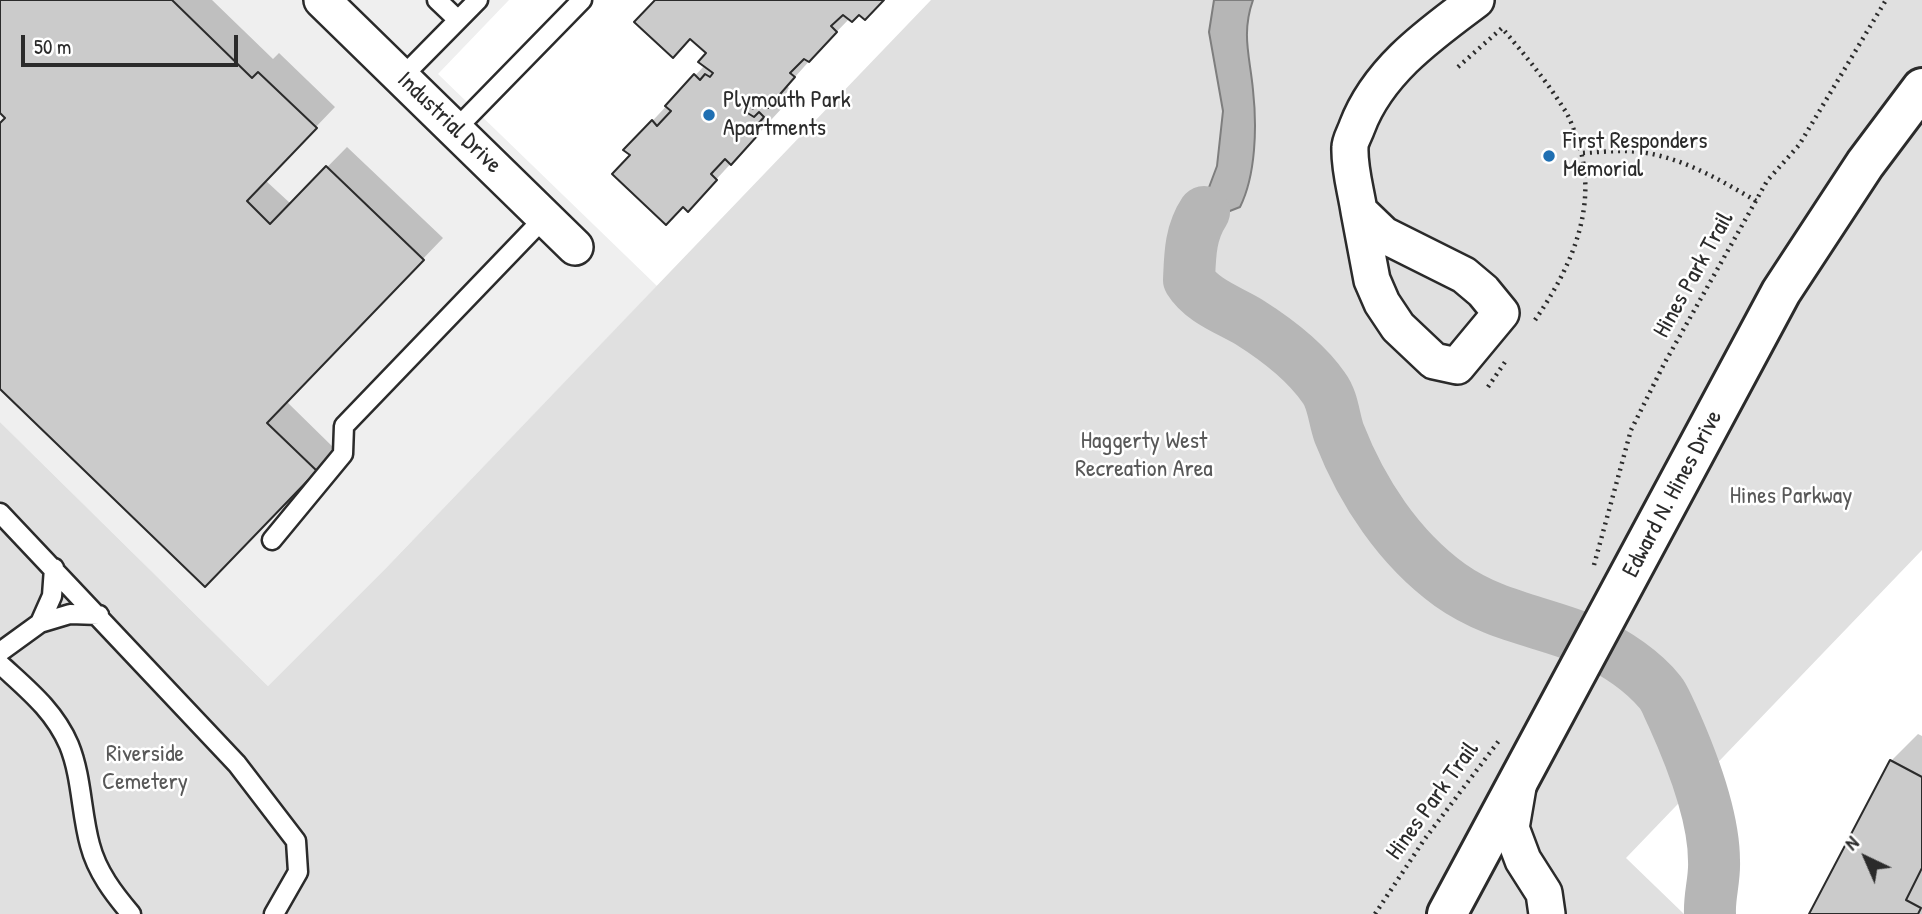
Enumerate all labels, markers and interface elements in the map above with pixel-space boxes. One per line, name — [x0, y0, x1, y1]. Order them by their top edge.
scale bar — [24, 21, 242, 65]
text: 50 m — [34, 32, 71, 61]
street label: Industrial Drive — [391, 66, 507, 180]
place label: Plymouth Park Apartments — [723, 87, 851, 143]
marker: Plymouth Park Apartments — [701, 107, 717, 123]
place label: First Responders Memorial — [1563, 128, 1708, 184]
marker: First Responders Memorial — [1541, 148, 1557, 164]
street label: Hines Park Trail — [1648, 207, 1740, 343]
street label: Edward N. Hines Drive — [1617, 406, 1729, 582]
park label: Haggerty West Recreation Area — [1075, 428, 1213, 484]
park label: Hines Parkway — [1730, 483, 1852, 511]
street label: Hines Park Trail — [1380, 736, 1486, 866]
park label: Riverside Cemetery — [102, 741, 188, 797]
north arrow — [1831, 823, 1901, 893]
text: N — [1839, 830, 1864, 856]

